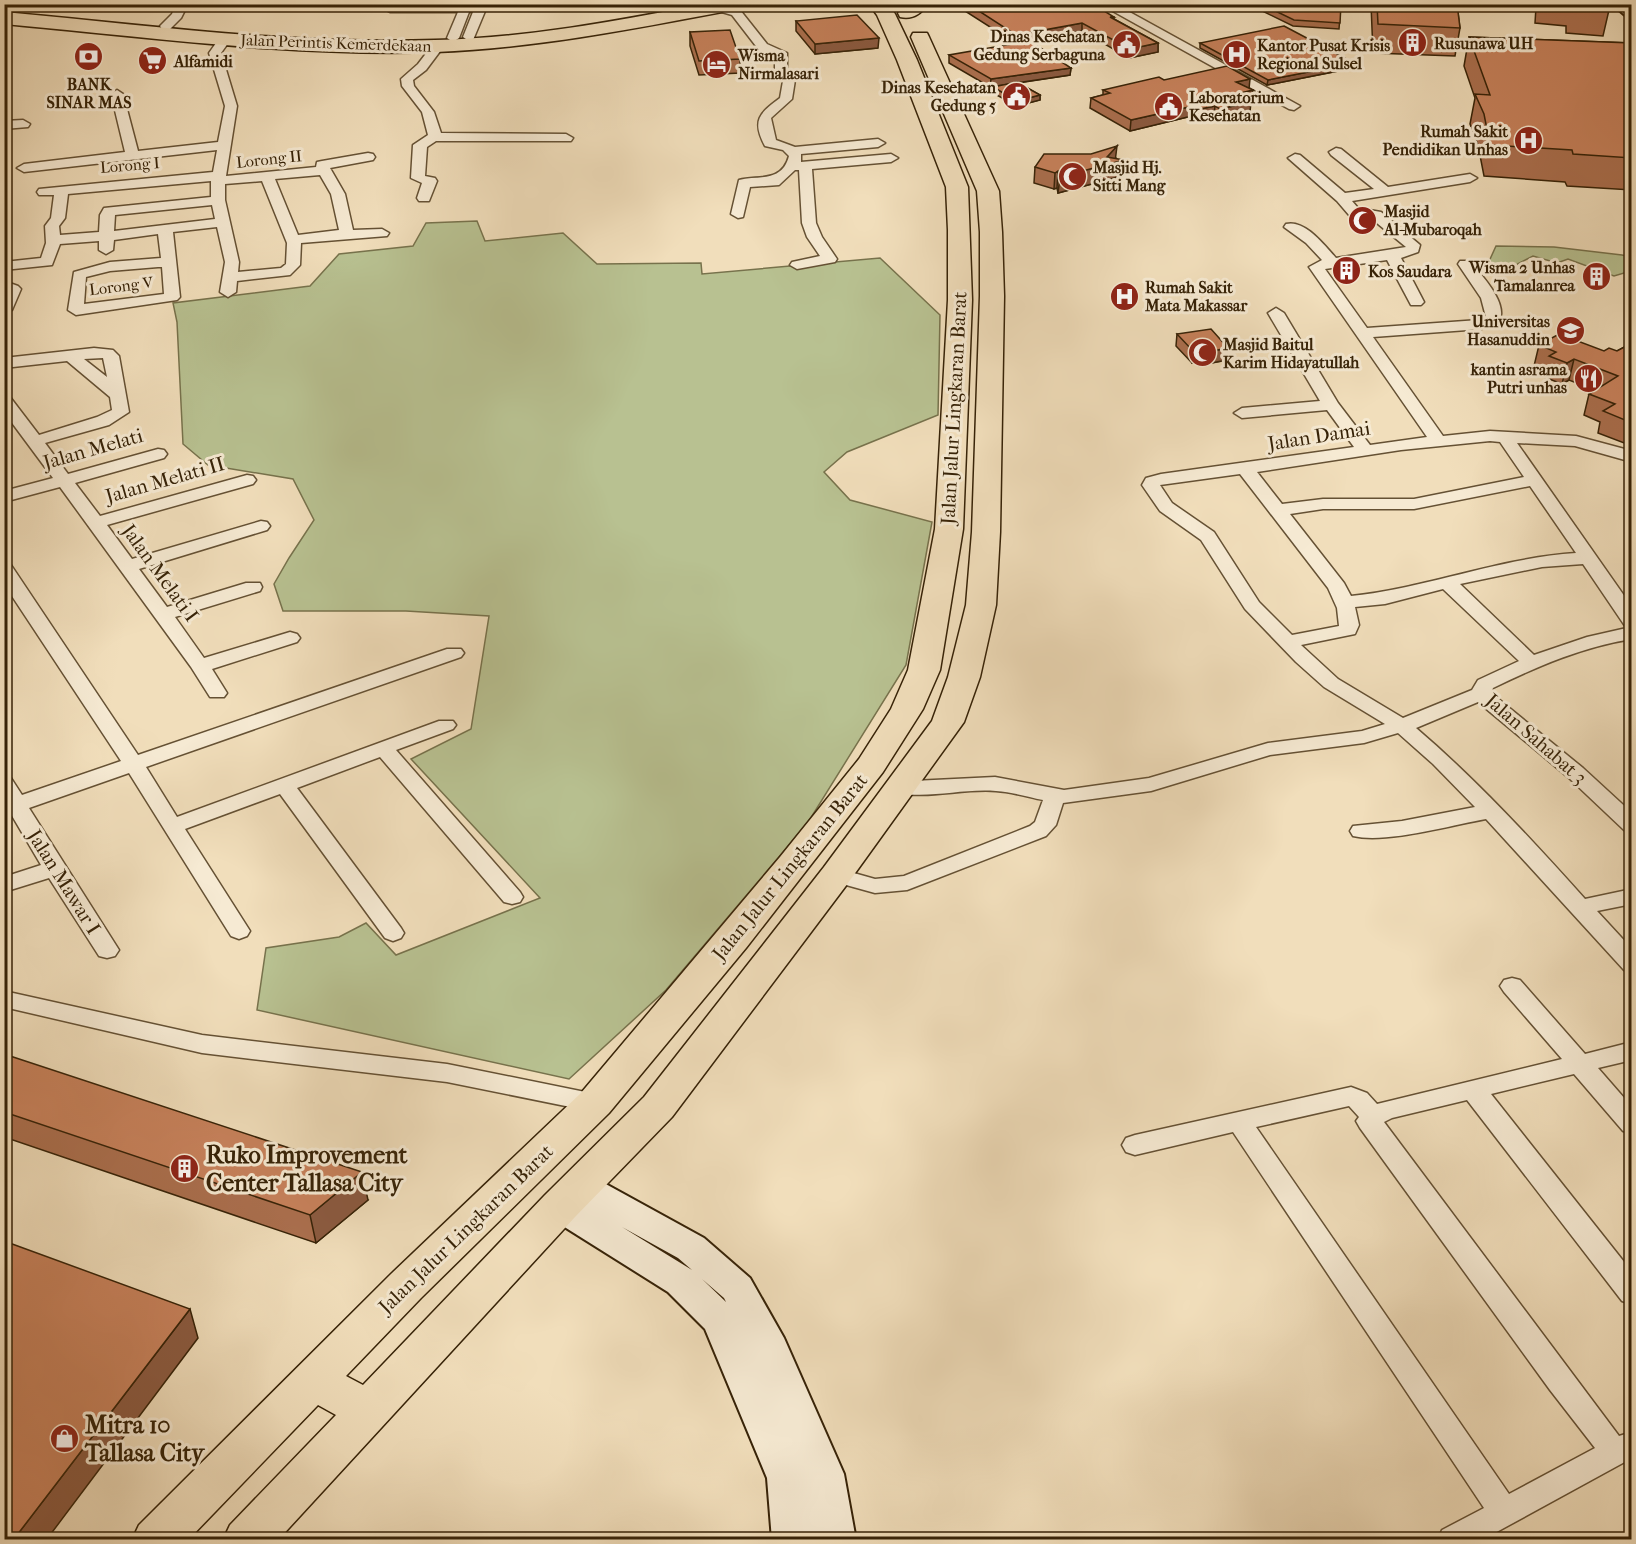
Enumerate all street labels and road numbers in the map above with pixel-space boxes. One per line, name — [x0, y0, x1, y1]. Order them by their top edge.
street label: Jalan Perintis Kemerdekaan — [238, 30, 433, 56]
street label: Lorong II — [235, 146, 303, 172]
street label: Lorong I — [99, 153, 161, 177]
street label: Lorong V — [88, 273, 155, 299]
street label: Jalan Jalur Lingkaran Barat — [936, 291, 972, 527]
street label: Jalan Damai — [1264, 417, 1372, 456]
street label: Jalan Melati — [39, 424, 146, 475]
street label: Jalan Melati II — [101, 452, 227, 509]
street label: Jalan Melati I — [116, 518, 203, 626]
street label: Jalan Sahabat 3 — [1479, 688, 1591, 789]
street label: Jalan Jalur Lingkaran Barat — [706, 769, 872, 966]
street label: Jalan Mawar I — [22, 824, 105, 939]
street label: Jalan Jalur Lingkaran Barat — [373, 1140, 558, 1320]

